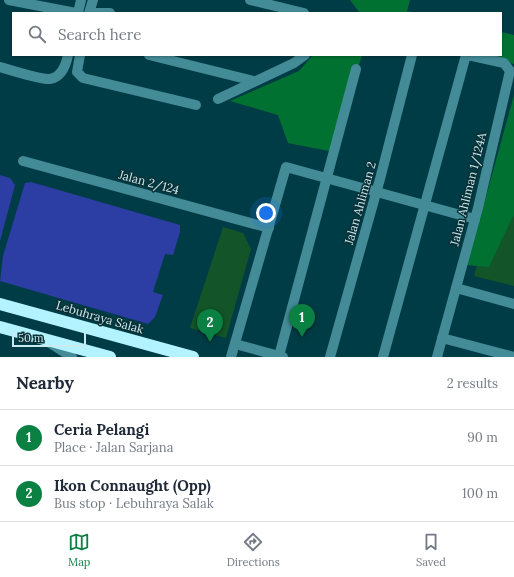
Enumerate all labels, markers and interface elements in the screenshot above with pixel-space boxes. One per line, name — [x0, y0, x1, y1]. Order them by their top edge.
search box — [12, 12, 502, 56]
icon: search — [26, 23, 48, 45]
text: Search here — [58, 25, 141, 44]
street label: Jalan Ahliman 1/124A — [446, 130, 490, 248]
street label: Jalan Ahliman 2 — [341, 160, 379, 247]
street label: Jalan 2/124 — [116, 166, 181, 198]
your location — [256, 203, 276, 223]
street label: Lebuhraya Salak — [54, 297, 146, 337]
pin: 1 — [289, 304, 315, 337]
pin: 2 — [197, 309, 223, 342]
scale bar — [12, 329, 86, 348]
text: 50 m — [18, 331, 44, 345]
text: Nearby — [16, 372, 74, 394]
text: 2 results — [447, 375, 498, 392]
text: Ceria Pelangi — [54, 420, 149, 439]
text: 1 — [26, 429, 32, 446]
text: 90 m — [467, 429, 498, 446]
text: Place · Jalan Sarjana — [54, 439, 173, 456]
text: Ikon Connaught (Opp) — [54, 476, 211, 495]
text: 2 — [26, 485, 32, 502]
text: 100 m — [462, 485, 498, 502]
text: Bus stop · Lebuhraya Salak — [54, 495, 214, 512]
tab: Map — [68, 531, 90, 569]
tab: Directions — [227, 531, 280, 569]
tab: Saved — [416, 531, 446, 569]

